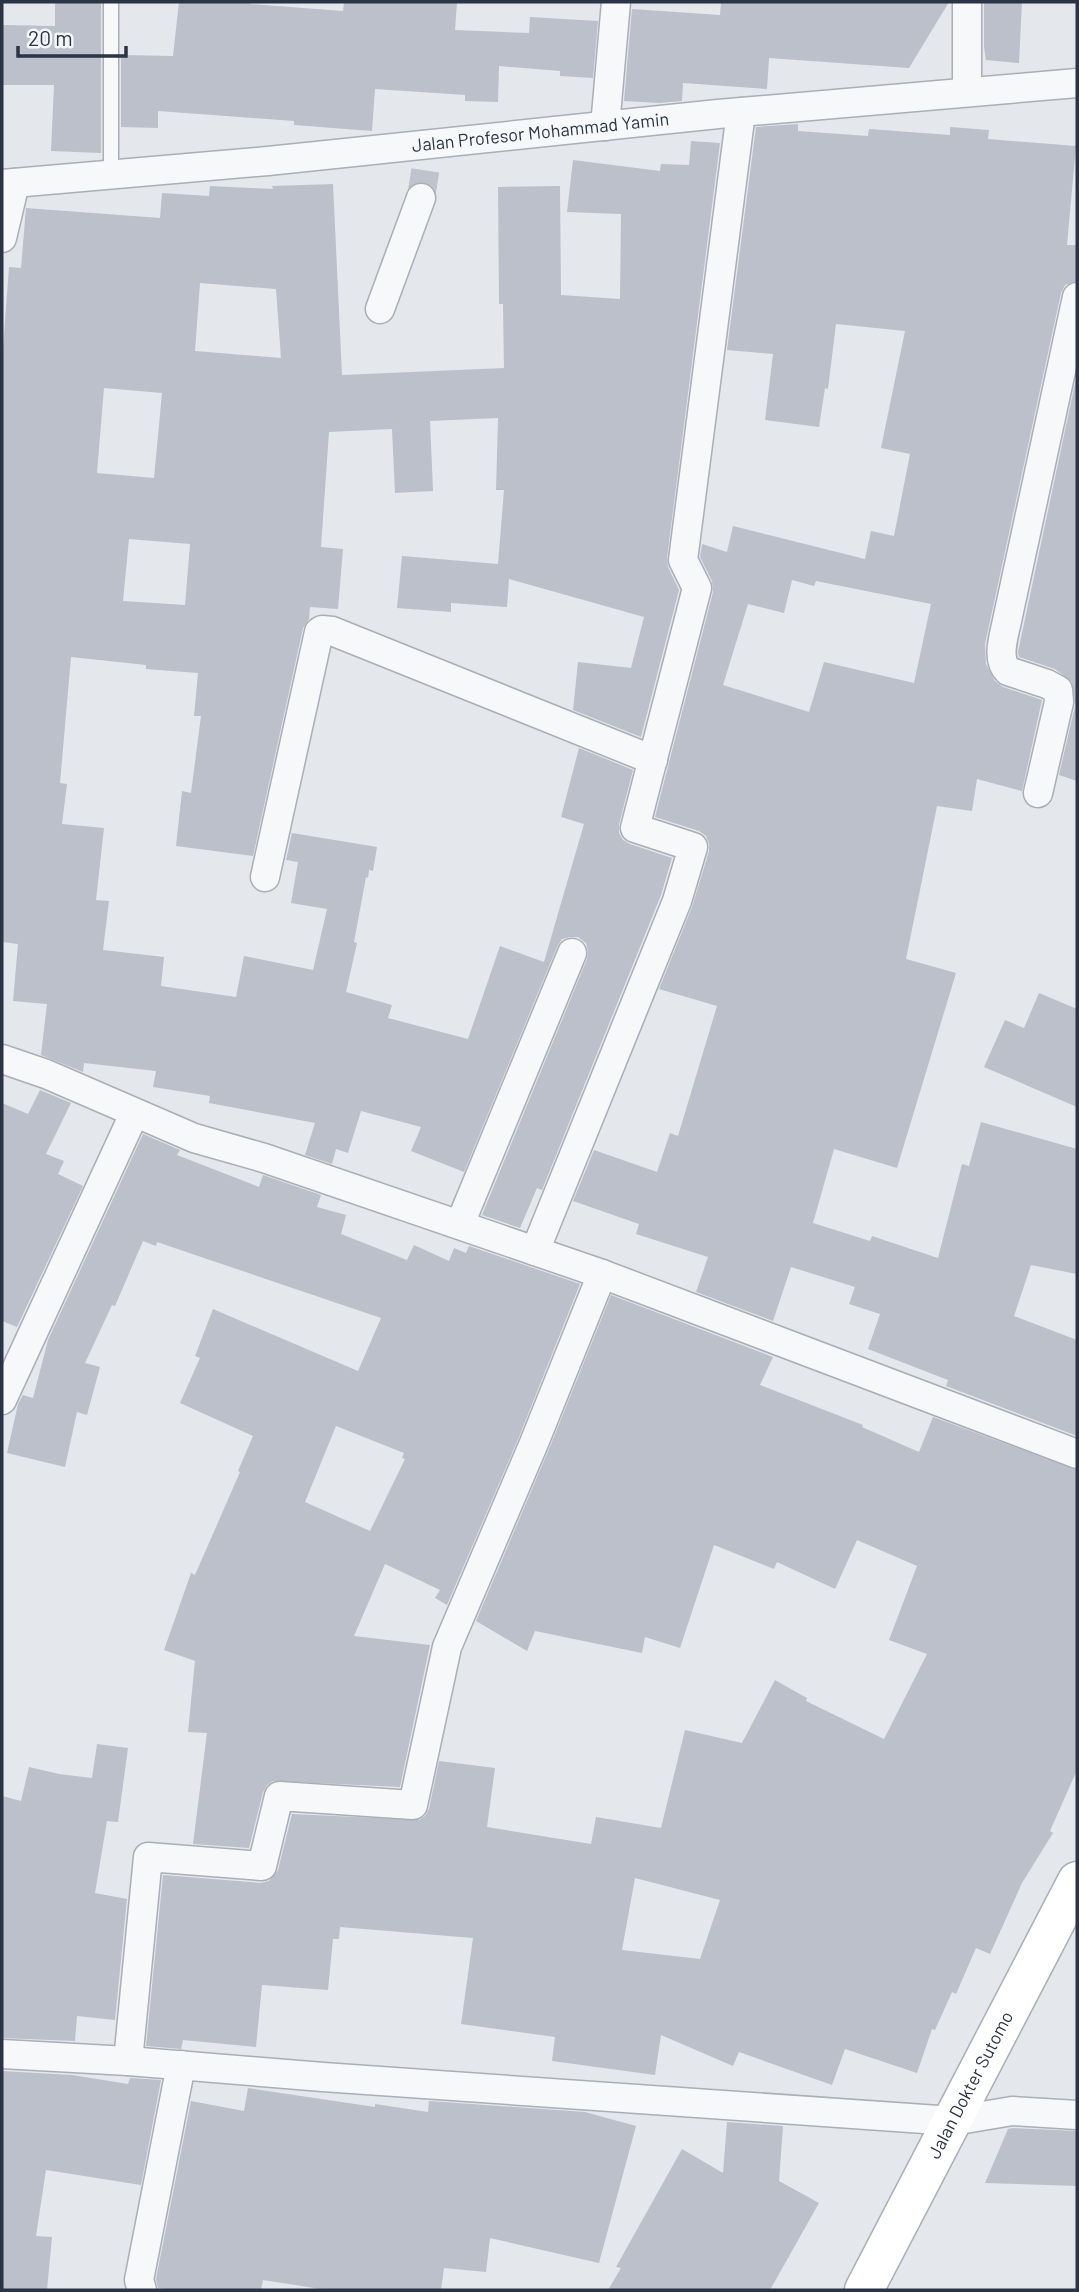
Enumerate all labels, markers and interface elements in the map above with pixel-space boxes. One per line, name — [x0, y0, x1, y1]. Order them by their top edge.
scale bar — [18, 14, 126, 58]
text: 20 m — [28, 25, 73, 50]
street label: Jalan Profesor Mohammad Yamin — [411, 107, 670, 156]
street label: Jalan Dokter Sutomo — [922, 2007, 1017, 2162]

